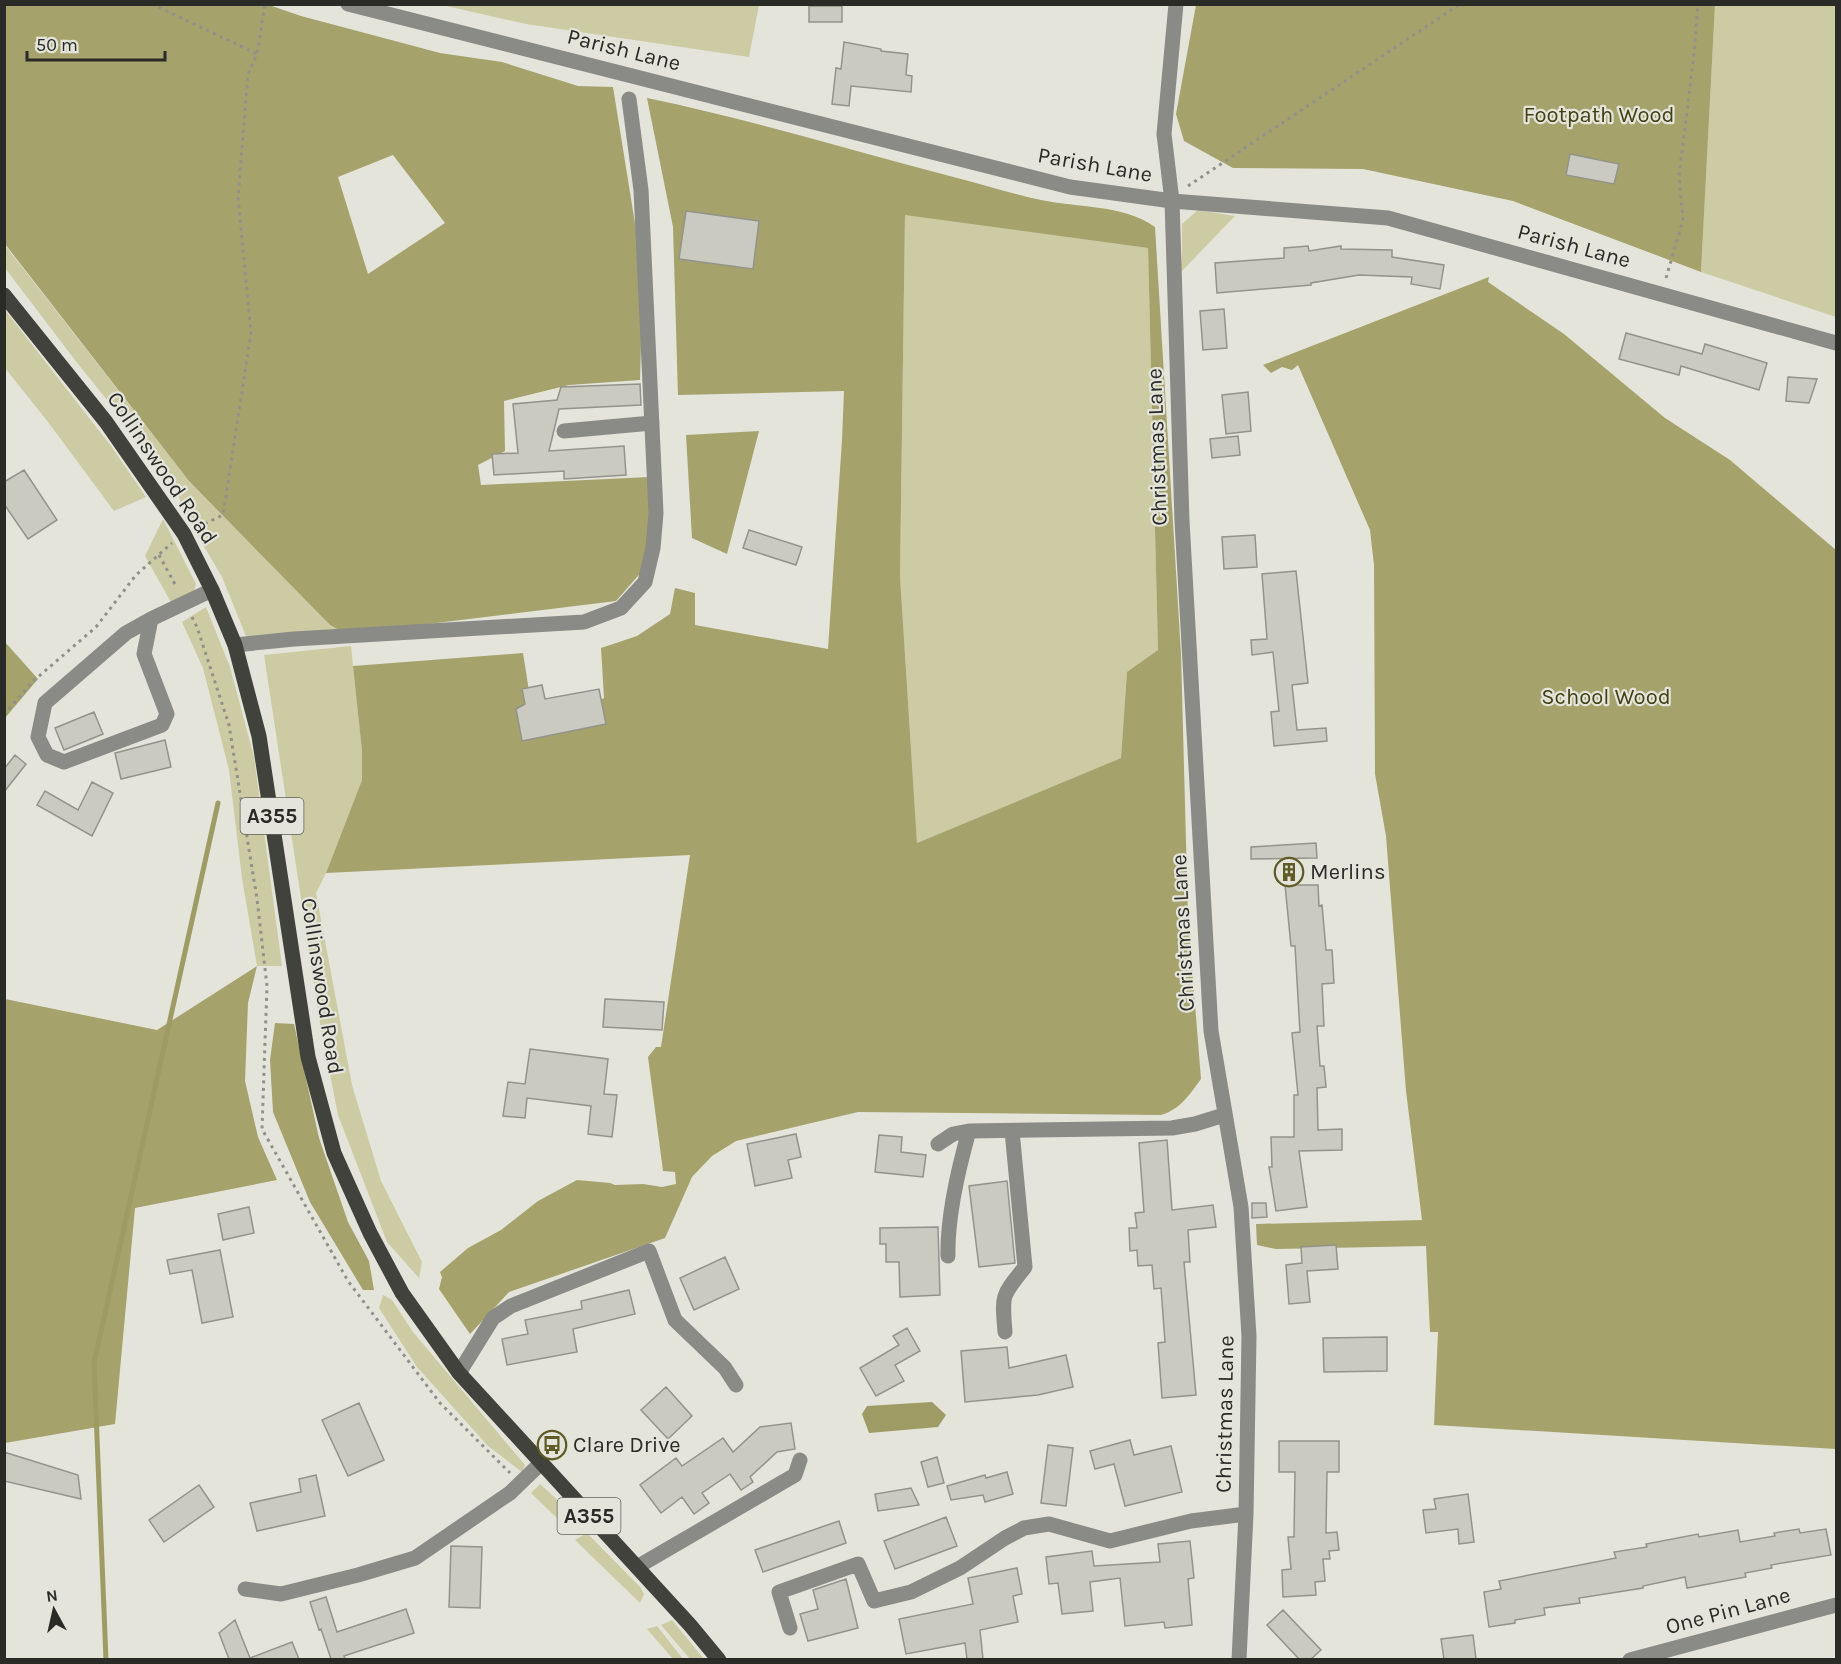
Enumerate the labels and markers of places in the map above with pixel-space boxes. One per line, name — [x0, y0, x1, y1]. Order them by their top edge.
building icon: Merlins — [1273, 856, 1305, 888]
place label: Merlins — [1310, 859, 1385, 885]
bus stop icon: Clare Drive — [536, 1429, 568, 1461]
place label: Clare Drive — [573, 1432, 681, 1458]

